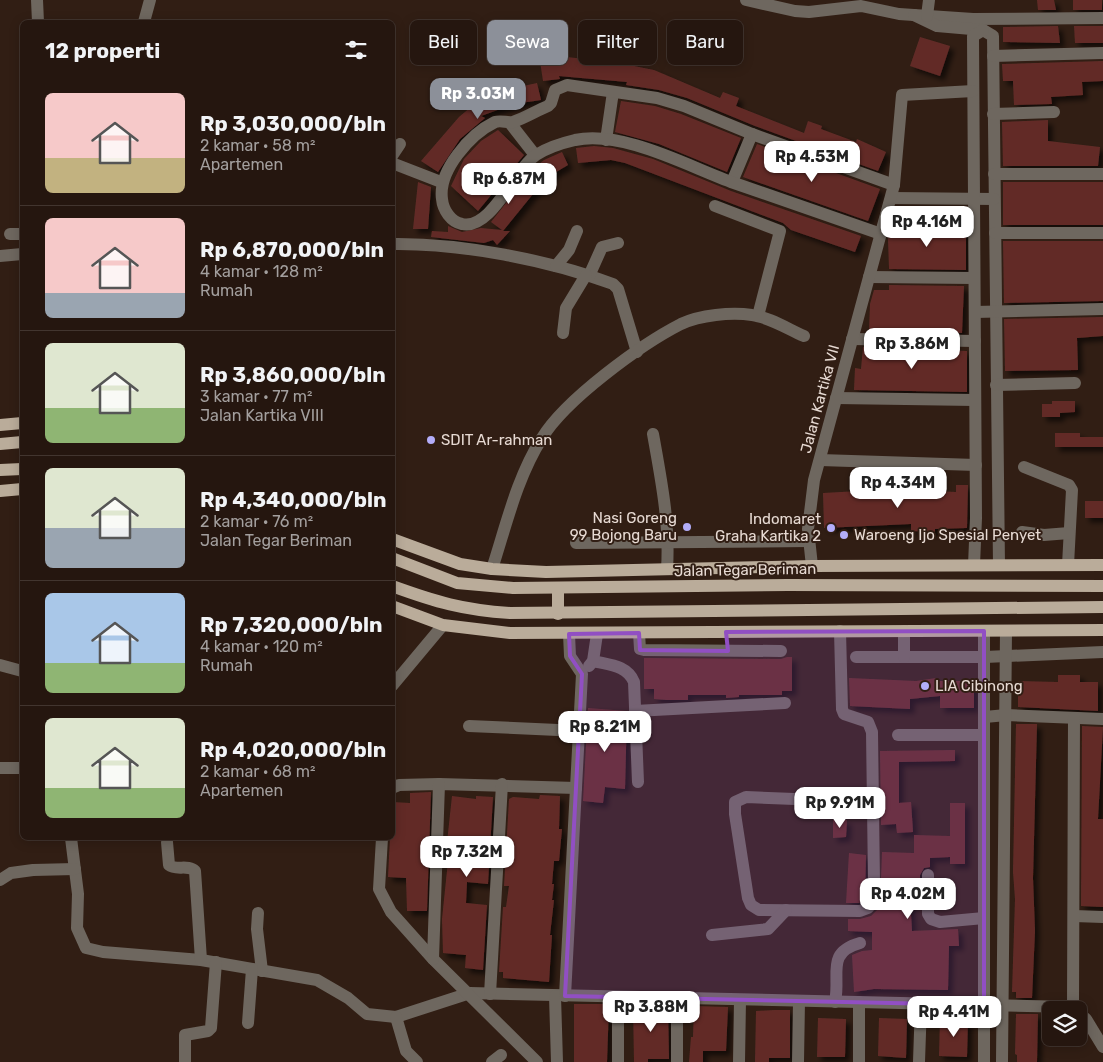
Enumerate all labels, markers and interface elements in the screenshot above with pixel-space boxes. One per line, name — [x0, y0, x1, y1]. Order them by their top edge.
chip: Beli — [410, 20, 477, 65]
chip: Sewa — [487, 20, 568, 65]
chip: Filter — [578, 20, 657, 65]
chip: Baru — [667, 20, 743, 65]
icon: filters — [342, 36, 370, 64]
text: 12 properti — [45, 38, 160, 63]
pin: Rp 3.03M — [426, 78, 530, 120]
text: Rp 3.03M — [441, 84, 515, 103]
text: Rp 3,030,000/bln — [200, 111, 386, 136]
icon: home — [85, 113, 145, 173]
text: 2 kamar · 58 m² — [200, 136, 315, 155]
pin: Rp 4.53M — [760, 140, 864, 183]
text: Rp 4.53M — [775, 147, 849, 166]
text: Apartemen — [200, 155, 283, 174]
pin: Rp 6.87M — [457, 162, 561, 205]
text: Rp 6.87M — [473, 169, 545, 188]
pin: Rp 4.16M — [875, 206, 979, 248]
text: Rp 4.16M — [892, 212, 962, 231]
text: Rp 6,870,000/bln — [200, 237, 384, 262]
icon: home — [85, 238, 145, 298]
text: 4 kamar · 128 m² — [200, 262, 323, 281]
text: Rumah — [200, 281, 253, 300]
pin: Rp 3.86M — [860, 328, 964, 370]
text: Rp 3.86M — [875, 334, 949, 353]
street label: Jalan Kartika VII — [797, 343, 843, 455]
text: Rp 3,860,000/bln — [200, 362, 386, 387]
icon: home — [85, 363, 145, 423]
text: 3 kamar · 77 m² — [200, 387, 312, 406]
text: Jalan Kartika VIII — [200, 406, 324, 425]
place label: SDIT Ar-rahman — [441, 431, 552, 449]
marker: SDIT Ar-rahman — [425, 434, 437, 446]
pin: Rp 4.34M — [846, 466, 950, 509]
text: Rp 4.34M — [861, 473, 935, 492]
text: Rp 4,340,000/bln — [200, 487, 387, 512]
icon: home — [85, 488, 145, 548]
place label: Nasi Goreng 99 Bojong Baru — [570, 509, 677, 544]
place label: Indomaret Graha Kartika 2 — [715, 510, 821, 545]
text: 2 kamar · 76 m² — [200, 512, 313, 531]
marker: Nasi Goreng 99 Bojong Baru — [681, 521, 693, 533]
marker: Indomaret Graha Kartika 2 — [825, 522, 837, 534]
place label: Waroeng Ijo Spesial Penyet — [854, 526, 1041, 544]
marker: Waroeng Ijo Spesial Penyet — [838, 529, 850, 541]
text: Jalan Tegar Beriman — [200, 531, 352, 550]
street label: Jalan Tegar Beriman — [674, 560, 816, 580]
text: Rp 7,320,000/bln — [200, 612, 383, 637]
icon: home — [85, 613, 145, 673]
text: 4 kamar · 120 m² — [200, 637, 323, 656]
text: Rumah — [200, 656, 253, 675]
place label: LIA Cibinong — [935, 677, 1023, 695]
marker: LIA Cibinong — [919, 680, 931, 692]
pin: Rp 8.21M — [553, 710, 657, 753]
text: Rp 8.21M — [569, 717, 641, 736]
text: Rp 4,020,000/bln — [200, 737, 386, 762]
icon: home — [85, 738, 145, 798]
text: 2 kamar · 68 m² — [200, 762, 316, 781]
text: Apartemen — [200, 781, 283, 800]
pin: Rp 9.91M — [788, 786, 892, 829]
text: Rp 9.91M — [805, 793, 875, 812]
pin: Rp 7.32M — [415, 836, 519, 878]
text: Rp 7.32M — [431, 842, 503, 861]
pin: Rp 4.02M — [856, 878, 960, 920]
text: Rp 4.02M — [871, 884, 945, 903]
pin: Rp 3.88M — [599, 990, 703, 1033]
pin: Rp 4.41M — [902, 996, 1006, 1038]
text: Rp 3.88M — [614, 997, 688, 1016]
map controls — [1042, 1001, 1087, 1046]
button: layers — [1042, 1001, 1087, 1046]
text: Rp 4.41M — [918, 1002, 990, 1021]

